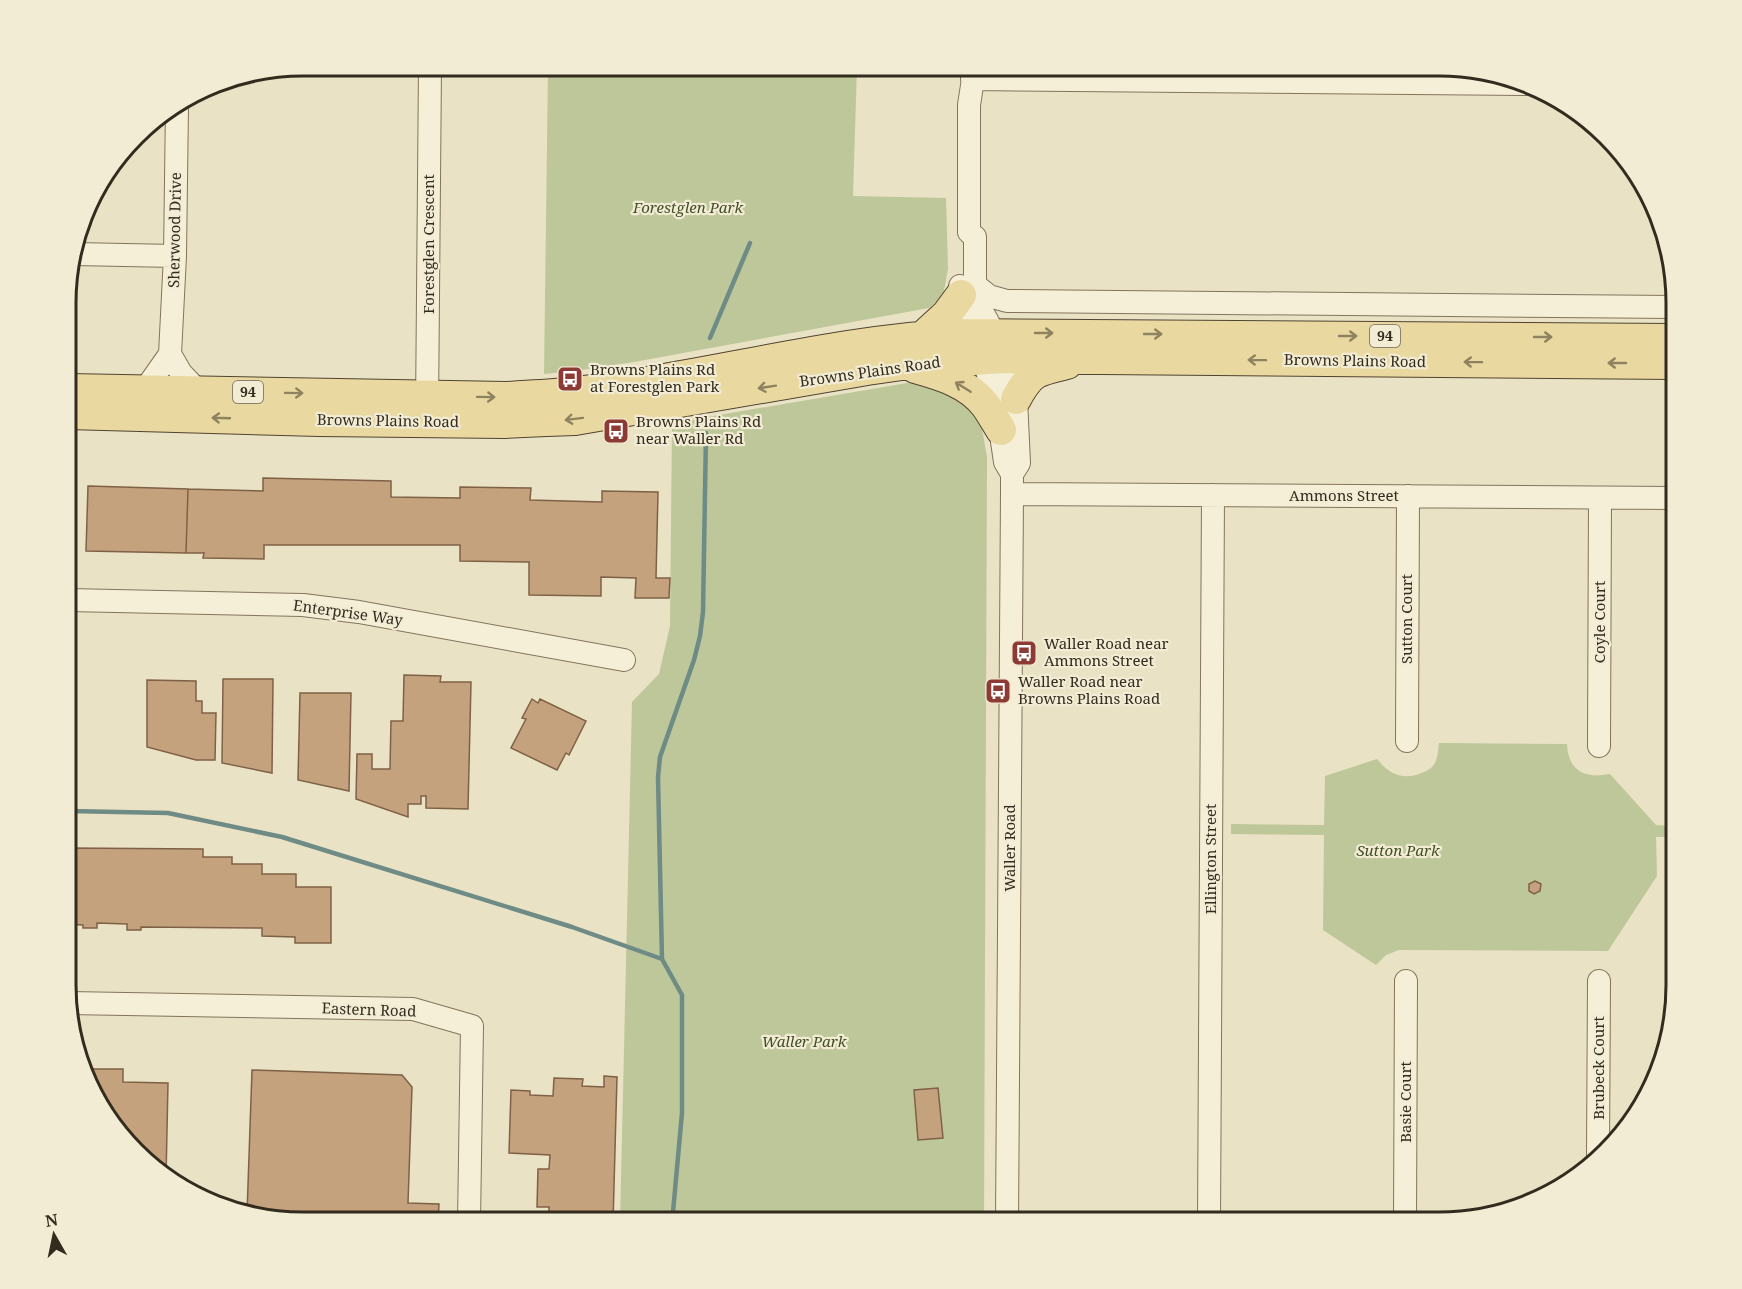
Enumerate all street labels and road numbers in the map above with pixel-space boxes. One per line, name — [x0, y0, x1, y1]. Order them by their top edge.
street label: Sherwood Drive — [163, 172, 185, 288]
street label: Forestglen Crescent — [418, 174, 438, 314]
road number: 94 — [1370, 325, 1400, 347]
street label: Browns Plains Road — [1284, 349, 1426, 371]
street label: Browns Plains Road — [798, 351, 942, 391]
road number: 94 — [233, 381, 263, 403]
street label: Browns Plains Road — [317, 409, 459, 431]
street label: Ammons Street — [1289, 485, 1399, 505]
street label: Sutton Court — [1396, 574, 1416, 664]
street label: Coyle Court — [1589, 581, 1609, 663]
street label: Enterprise Way — [292, 594, 405, 630]
street label: Waller Road — [999, 804, 1019, 892]
street label: Ellington Street — [1200, 804, 1220, 914]
street label: Eastern Road — [321, 997, 417, 1021]
street label: Brubeck Court — [1588, 1016, 1608, 1120]
street label: Basie Court — [1395, 1061, 1415, 1143]

